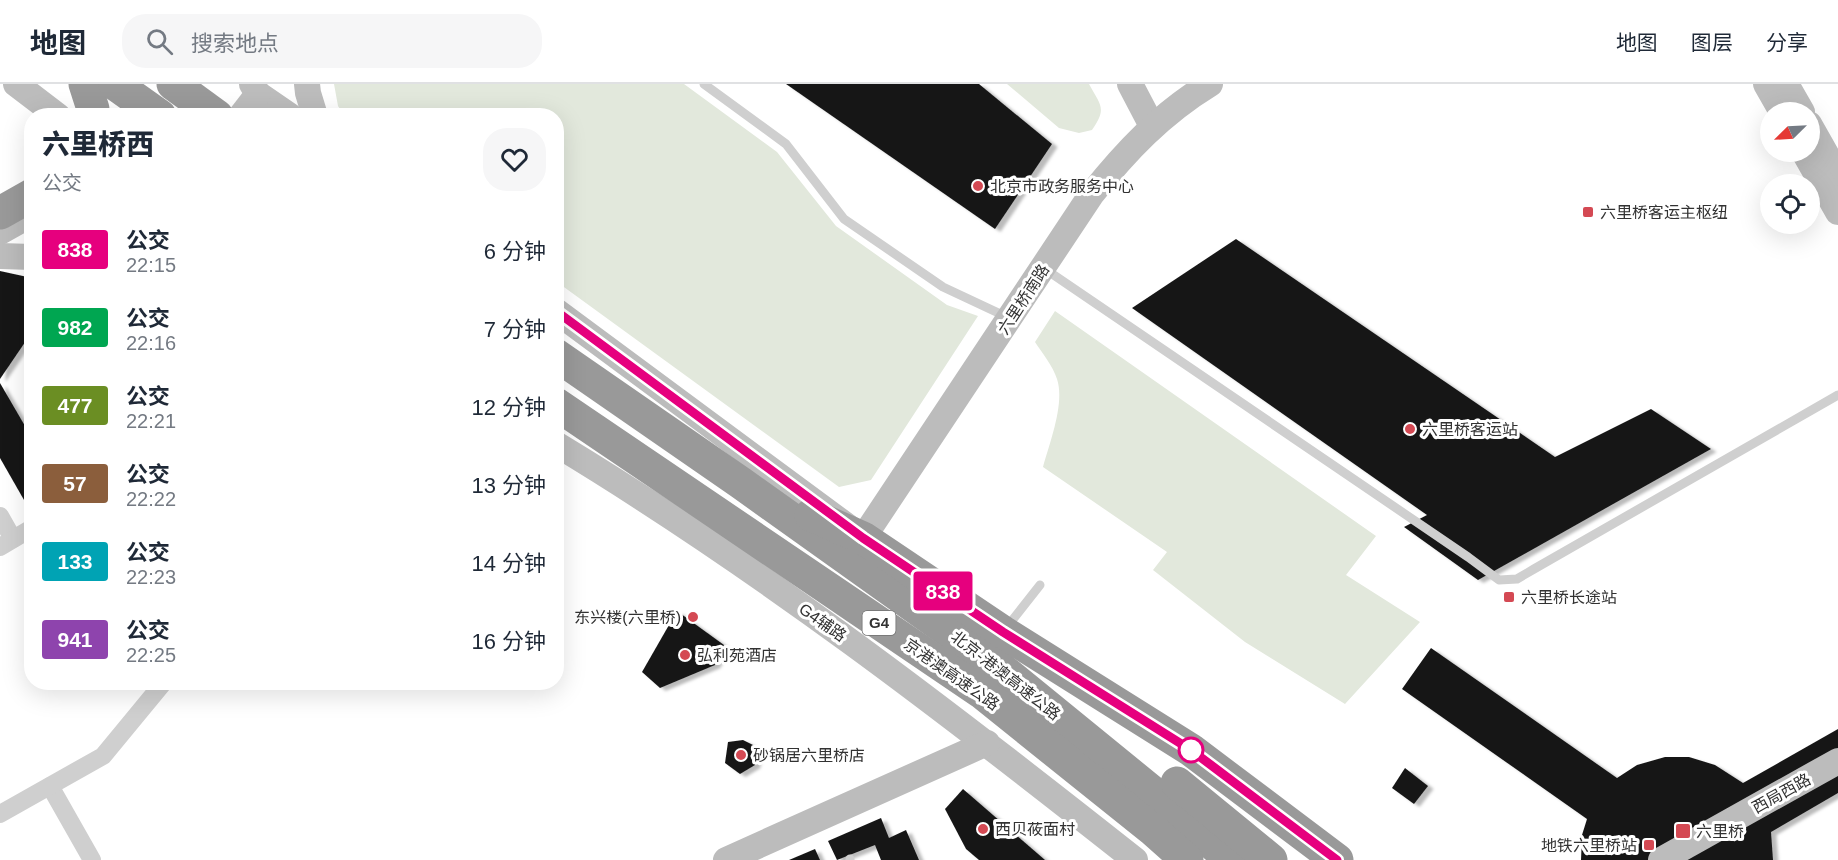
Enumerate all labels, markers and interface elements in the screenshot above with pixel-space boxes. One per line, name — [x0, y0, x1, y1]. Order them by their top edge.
search box — [122, 14, 542, 68]
icon: search — [143, 25, 176, 58]
text: 地图 — [30, 28, 86, 59]
text: 搜索地点 — [191, 31, 279, 56]
text: 地图 — [1616, 31, 1658, 54]
text: 图层 — [1691, 31, 1733, 54]
text: 分享 — [1766, 31, 1808, 54]
north arrow — [1760, 102, 1820, 162]
map controls — [1760, 102, 1820, 234]
button: heart — [483, 128, 546, 191]
text: 六里桥西 — [42, 129, 154, 160]
text: 公交 — [42, 172, 82, 194]
button: locate — [1760, 174, 1820, 234]
place label: 北京市政务服务中心 — [990, 178, 1134, 195]
marker: 北京市政务服务中心 — [971, 179, 985, 193]
place label: 六里桥客运主枢纽 — [1600, 204, 1728, 221]
marker: 六里桥客运主枢纽 — [1581, 205, 1595, 219]
text: 公交 — [126, 228, 170, 253]
text: 838 — [57, 238, 93, 261]
text: 6 分钟 — [484, 239, 546, 264]
text: 22:15 — [126, 254, 176, 276]
street label: 六里桥南路 — [995, 261, 1052, 337]
text: 公交 — [126, 306, 170, 331]
text: 982 — [57, 316, 93, 339]
text: 7 分钟 — [484, 317, 546, 342]
text: 22:16 — [126, 332, 176, 354]
text: 公交 — [126, 384, 170, 409]
text: 477 — [57, 394, 93, 417]
text: 12 分钟 — [471, 395, 546, 420]
text: 22:21 — [126, 410, 176, 432]
place label: 六里桥客运站 — [1422, 421, 1518, 438]
marker: 六里桥客运站 — [1403, 422, 1417, 436]
text: 公交 — [126, 462, 170, 487]
text: 57 — [63, 472, 87, 495]
text: 13 分钟 — [471, 473, 546, 498]
text: 22:22 — [126, 488, 176, 510]
text: 公交 — [126, 540, 170, 565]
text: 133 — [57, 550, 93, 573]
text: 14 分钟 — [471, 551, 546, 576]
text: 22:23 — [126, 566, 176, 588]
line badge: 838 — [908, 572, 978, 610]
text: 838 — [925, 580, 961, 603]
place label: 六里桥长途站 — [1521, 589, 1617, 606]
marker: 六里桥长途站 — [1502, 590, 1516, 604]
street label: G4辅路 — [796, 600, 849, 645]
place label: 东兴楼(六里桥) — [574, 609, 681, 626]
marker: 东兴楼(六里桥) — [686, 610, 700, 624]
road number: G4 — [862, 611, 896, 635]
text: 公交 — [126, 618, 170, 643]
text: 941 — [57, 628, 93, 651]
street label: 北京-港澳高速公路 — [948, 628, 1063, 723]
text: 16 分钟 — [471, 629, 546, 654]
street label: 京港澳高速公路 — [901, 635, 1002, 713]
text: 22:25 — [126, 644, 176, 666]
place label: 弘利苑酒店 — [697, 647, 777, 664]
marker: 弘利苑酒店 — [678, 648, 692, 662]
unlabelled marker — [1178, 737, 1204, 763]
place label: 砂锅居六里桥店 — [753, 747, 865, 764]
marker: 砂锅居六里桥店 — [734, 748, 748, 762]
street label: 西局西路 — [1749, 770, 1813, 816]
place label: 西贝莜面村 — [995, 821, 1075, 838]
marker: 西贝莜面村 — [976, 822, 990, 836]
marker: 六里桥 — [1674, 822, 1692, 840]
place label: 六里桥 — [1696, 823, 1744, 840]
place label: 地铁六里桥站 — [1541, 837, 1637, 854]
marker: 地铁六里桥站 — [1642, 838, 1656, 852]

